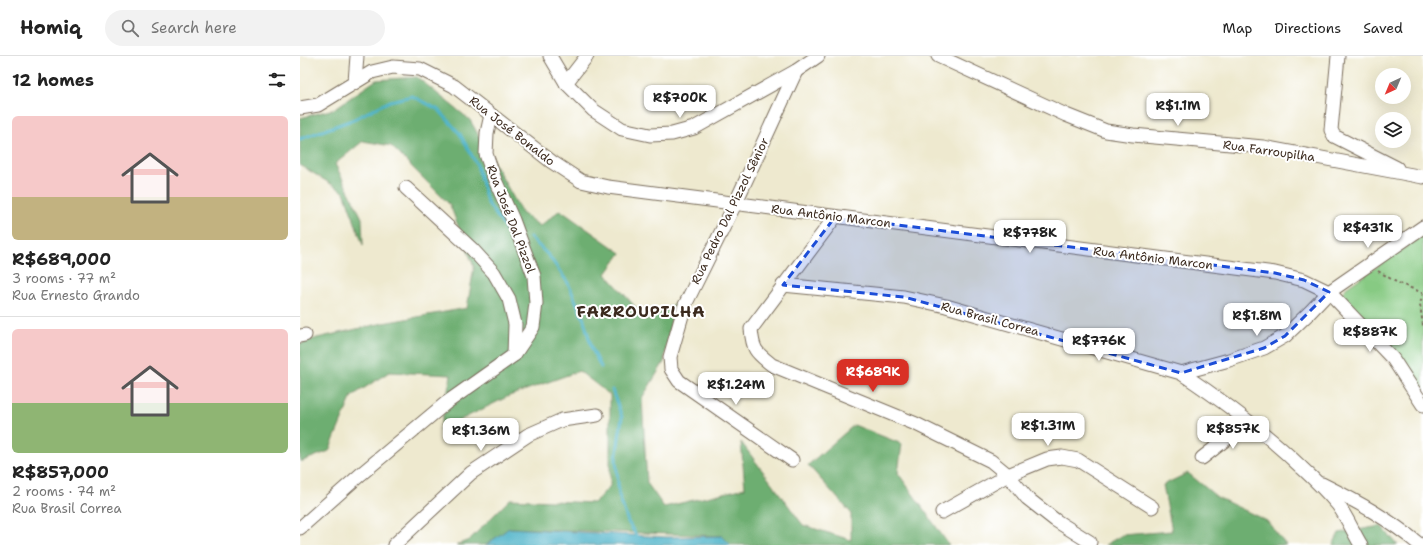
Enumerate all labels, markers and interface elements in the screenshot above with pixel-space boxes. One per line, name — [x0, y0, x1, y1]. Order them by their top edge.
search box — [105, 10, 385, 46]
text: Homiq — [20, 15, 81, 40]
icon: search — [119, 17, 141, 39]
text: Search here — [151, 18, 237, 38]
text: Map — [1223, 19, 1253, 37]
text: Directions — [1275, 19, 1341, 37]
text: Saved — [1363, 19, 1403, 37]
north arrow — [1375, 68, 1411, 104]
map controls — [1375, 68, 1411, 148]
text: 12 homes — [12, 69, 94, 91]
icon: filters — [266, 69, 288, 91]
pin: R$700K — [647, 85, 713, 119]
text: R$700K — [653, 89, 707, 106]
street label: Rua José Bonaldo — [466, 93, 558, 169]
pin: R$1.1M — [1145, 93, 1211, 127]
text: R$1.1M — [1155, 97, 1201, 114]
button: layers — [1375, 112, 1411, 148]
street label: Rua Pedro Dal Pizzol Sênior — [687, 135, 773, 287]
street label: Rua Farroupilha — [1222, 137, 1317, 165]
icon: home — [114, 142, 186, 214]
street label: Rua José Dal Pizzol — [483, 163, 539, 276]
street label: Rua Antônio Marcon — [770, 201, 892, 231]
pin: R$431K — [1335, 215, 1401, 249]
text: R$431K — [1343, 219, 1393, 236]
pin: R$778K — [997, 220, 1063, 254]
text: R$778K — [1003, 224, 1057, 241]
street label: Rua Antônio Marcon — [1092, 243, 1214, 273]
text: R$689,000 — [12, 248, 111, 270]
text: 3 rooms · 77 m² — [12, 270, 116, 287]
text: Rua Ernesto Grando — [12, 287, 140, 304]
street label: Rua Brasil Correa — [939, 298, 1041, 340]
district label: FARROUPILHA — [577, 301, 705, 322]
pin: R$1.8M — [1224, 303, 1290, 337]
text: R$1.8M — [1232, 307, 1282, 324]
pin: R$887K — [1337, 319, 1403, 353]
text: R$887K — [1343, 323, 1397, 340]
pin: R$776K — [1066, 328, 1132, 362]
text: R$776K — [1072, 332, 1126, 349]
icon: home — [114, 355, 186, 427]
pin: R$689K — [840, 359, 906, 393]
text: R$689K — [846, 363, 900, 380]
pin: R$1.24M — [699, 372, 773, 406]
text: R$1.24M — [707, 376, 765, 393]
pin: R$1.31M — [1011, 413, 1085, 447]
pin: R$857K — [1200, 416, 1266, 450]
text: R$1.31M — [1021, 417, 1075, 434]
pin: R$1.36M — [444, 418, 518, 452]
text: R$857K — [1206, 420, 1260, 437]
text: R$1.36M — [452, 422, 510, 439]
text: R$857,000 — [12, 461, 109, 483]
text: 2 rooms · 74 m² — [12, 483, 116, 500]
text: Rua Brasil Correa — [12, 500, 122, 517]

